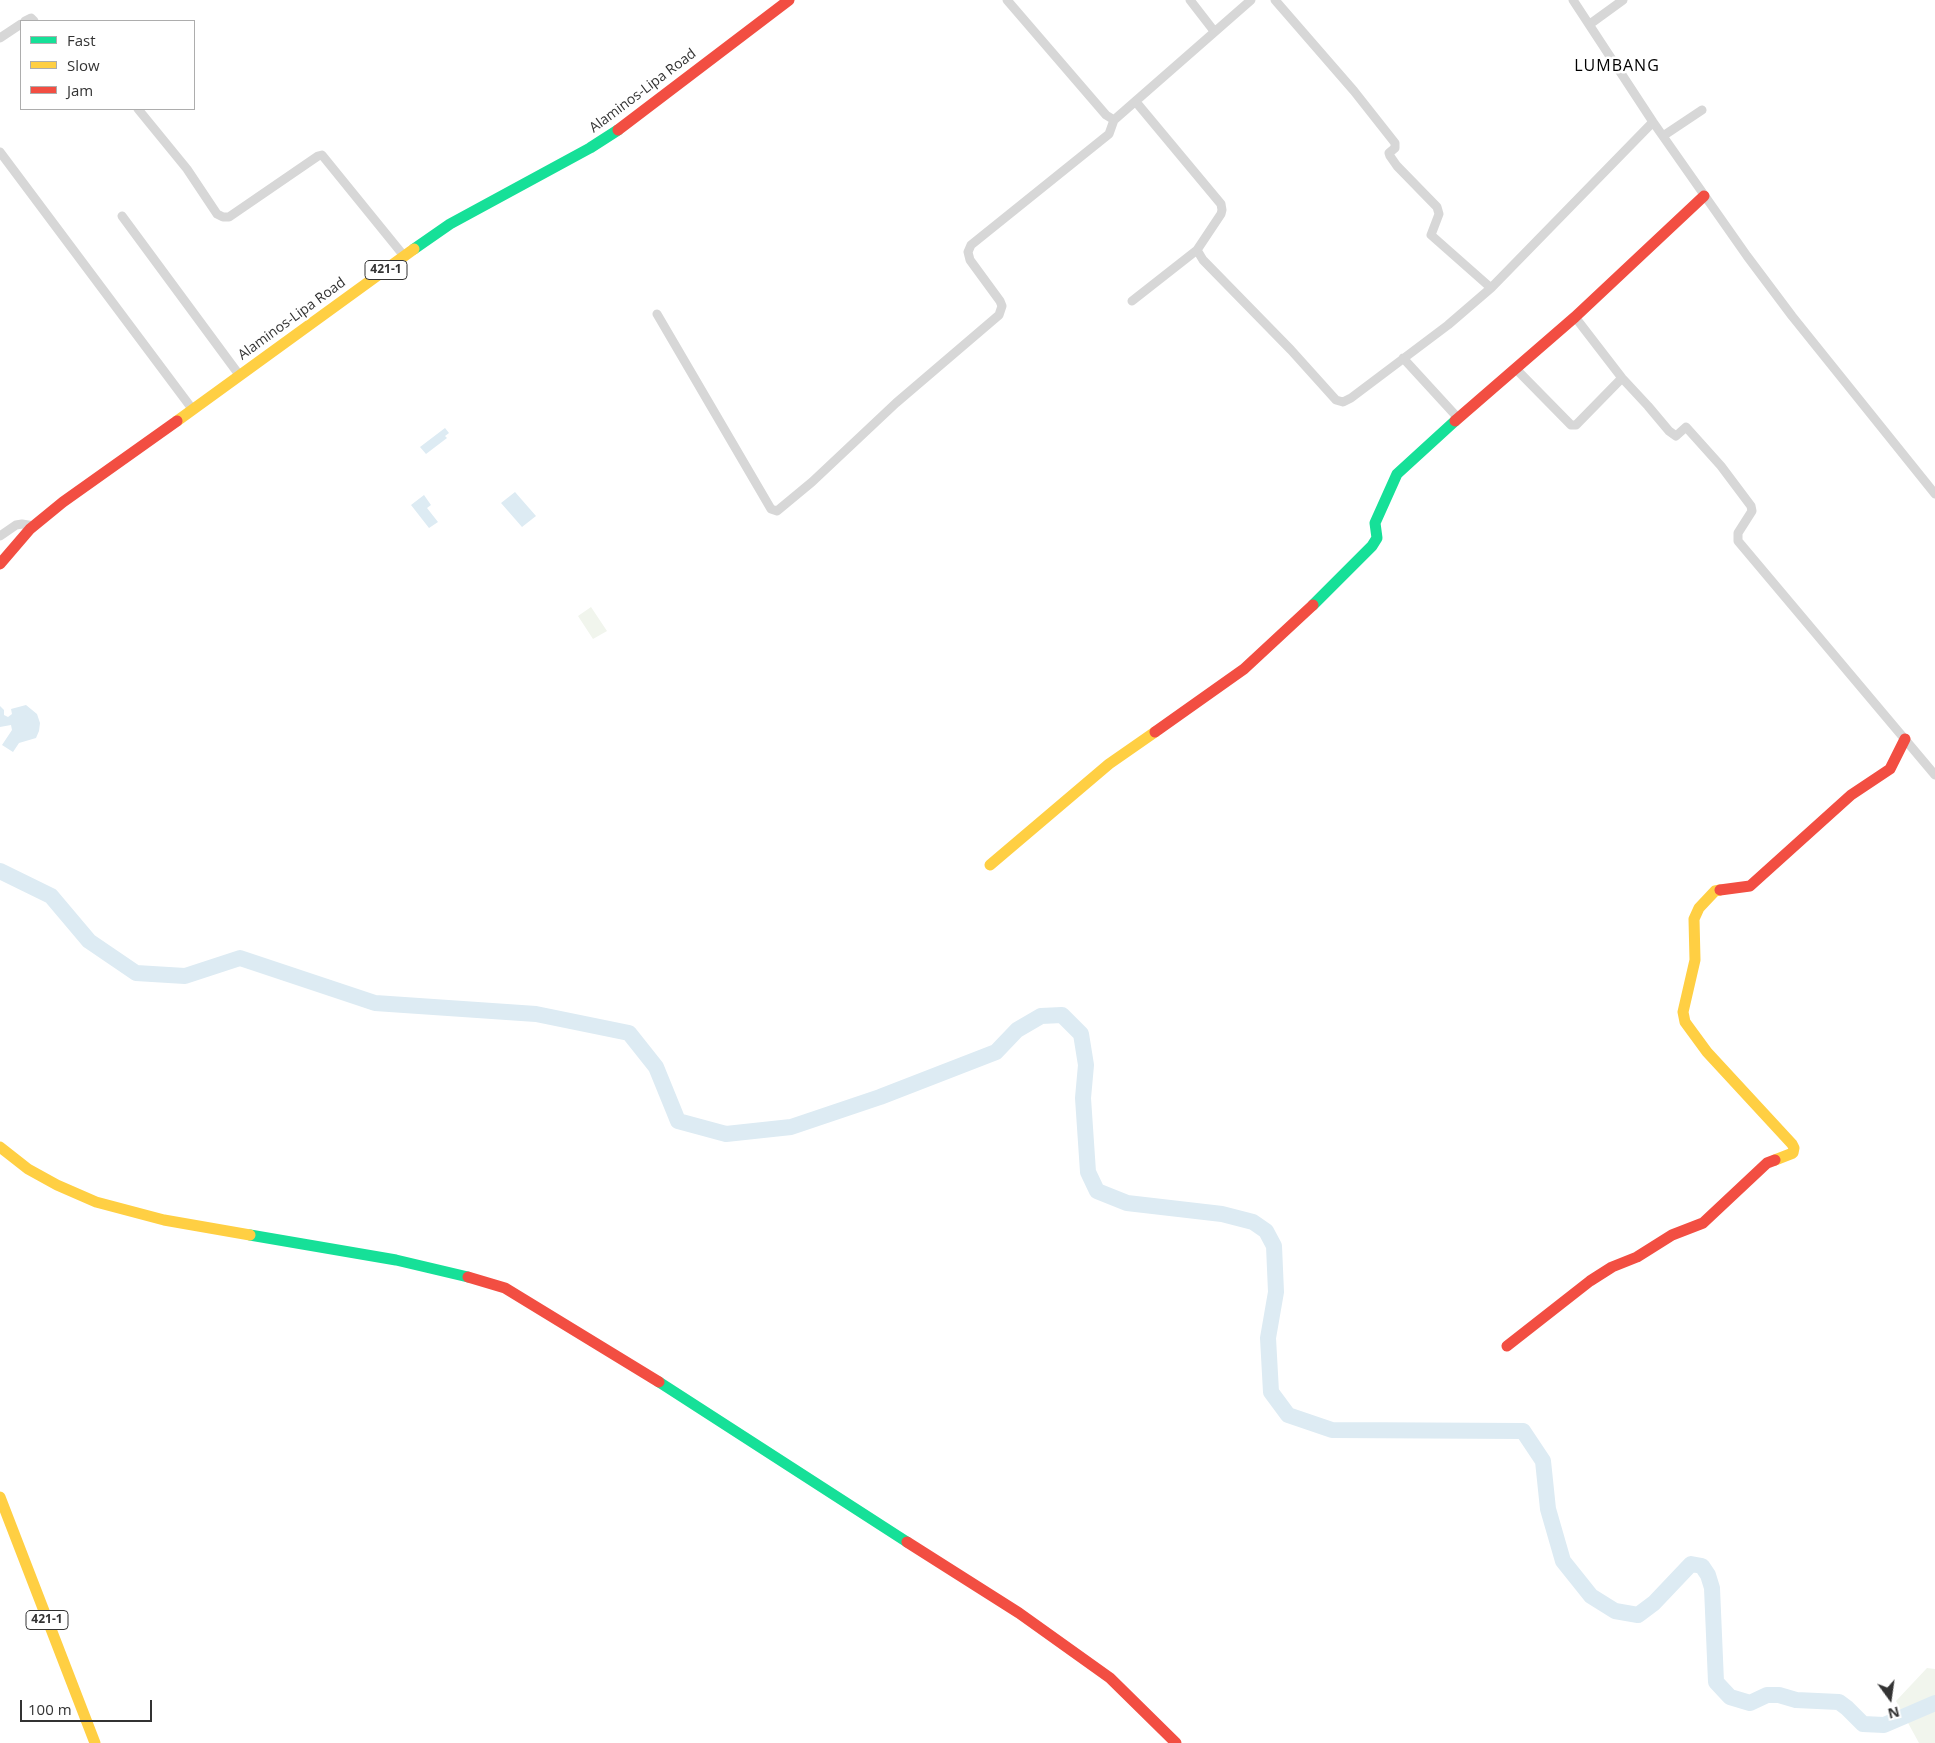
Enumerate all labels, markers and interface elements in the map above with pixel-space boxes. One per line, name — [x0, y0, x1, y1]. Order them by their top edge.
legend — [20, 20, 195, 110]
text: Fast — [67, 30, 96, 50]
street label: Alaminos-Lipa Road — [586, 45, 700, 137]
text: Slow — [67, 55, 100, 75]
district label: LUMBANG — [1573, 56, 1661, 76]
text: Jam — [67, 80, 93, 100]
road number: 421-1 — [365, 260, 407, 280]
street label: Alaminos-Lipa Road — [235, 274, 349, 364]
road number: 421-1 — [26, 1610, 68, 1630]
north arrow — [1865, 1673, 1915, 1723]
scale bar — [22, 1690, 155, 1722]
text: 100 m — [28, 1699, 72, 1719]
text: N — [1886, 1702, 1902, 1724]

